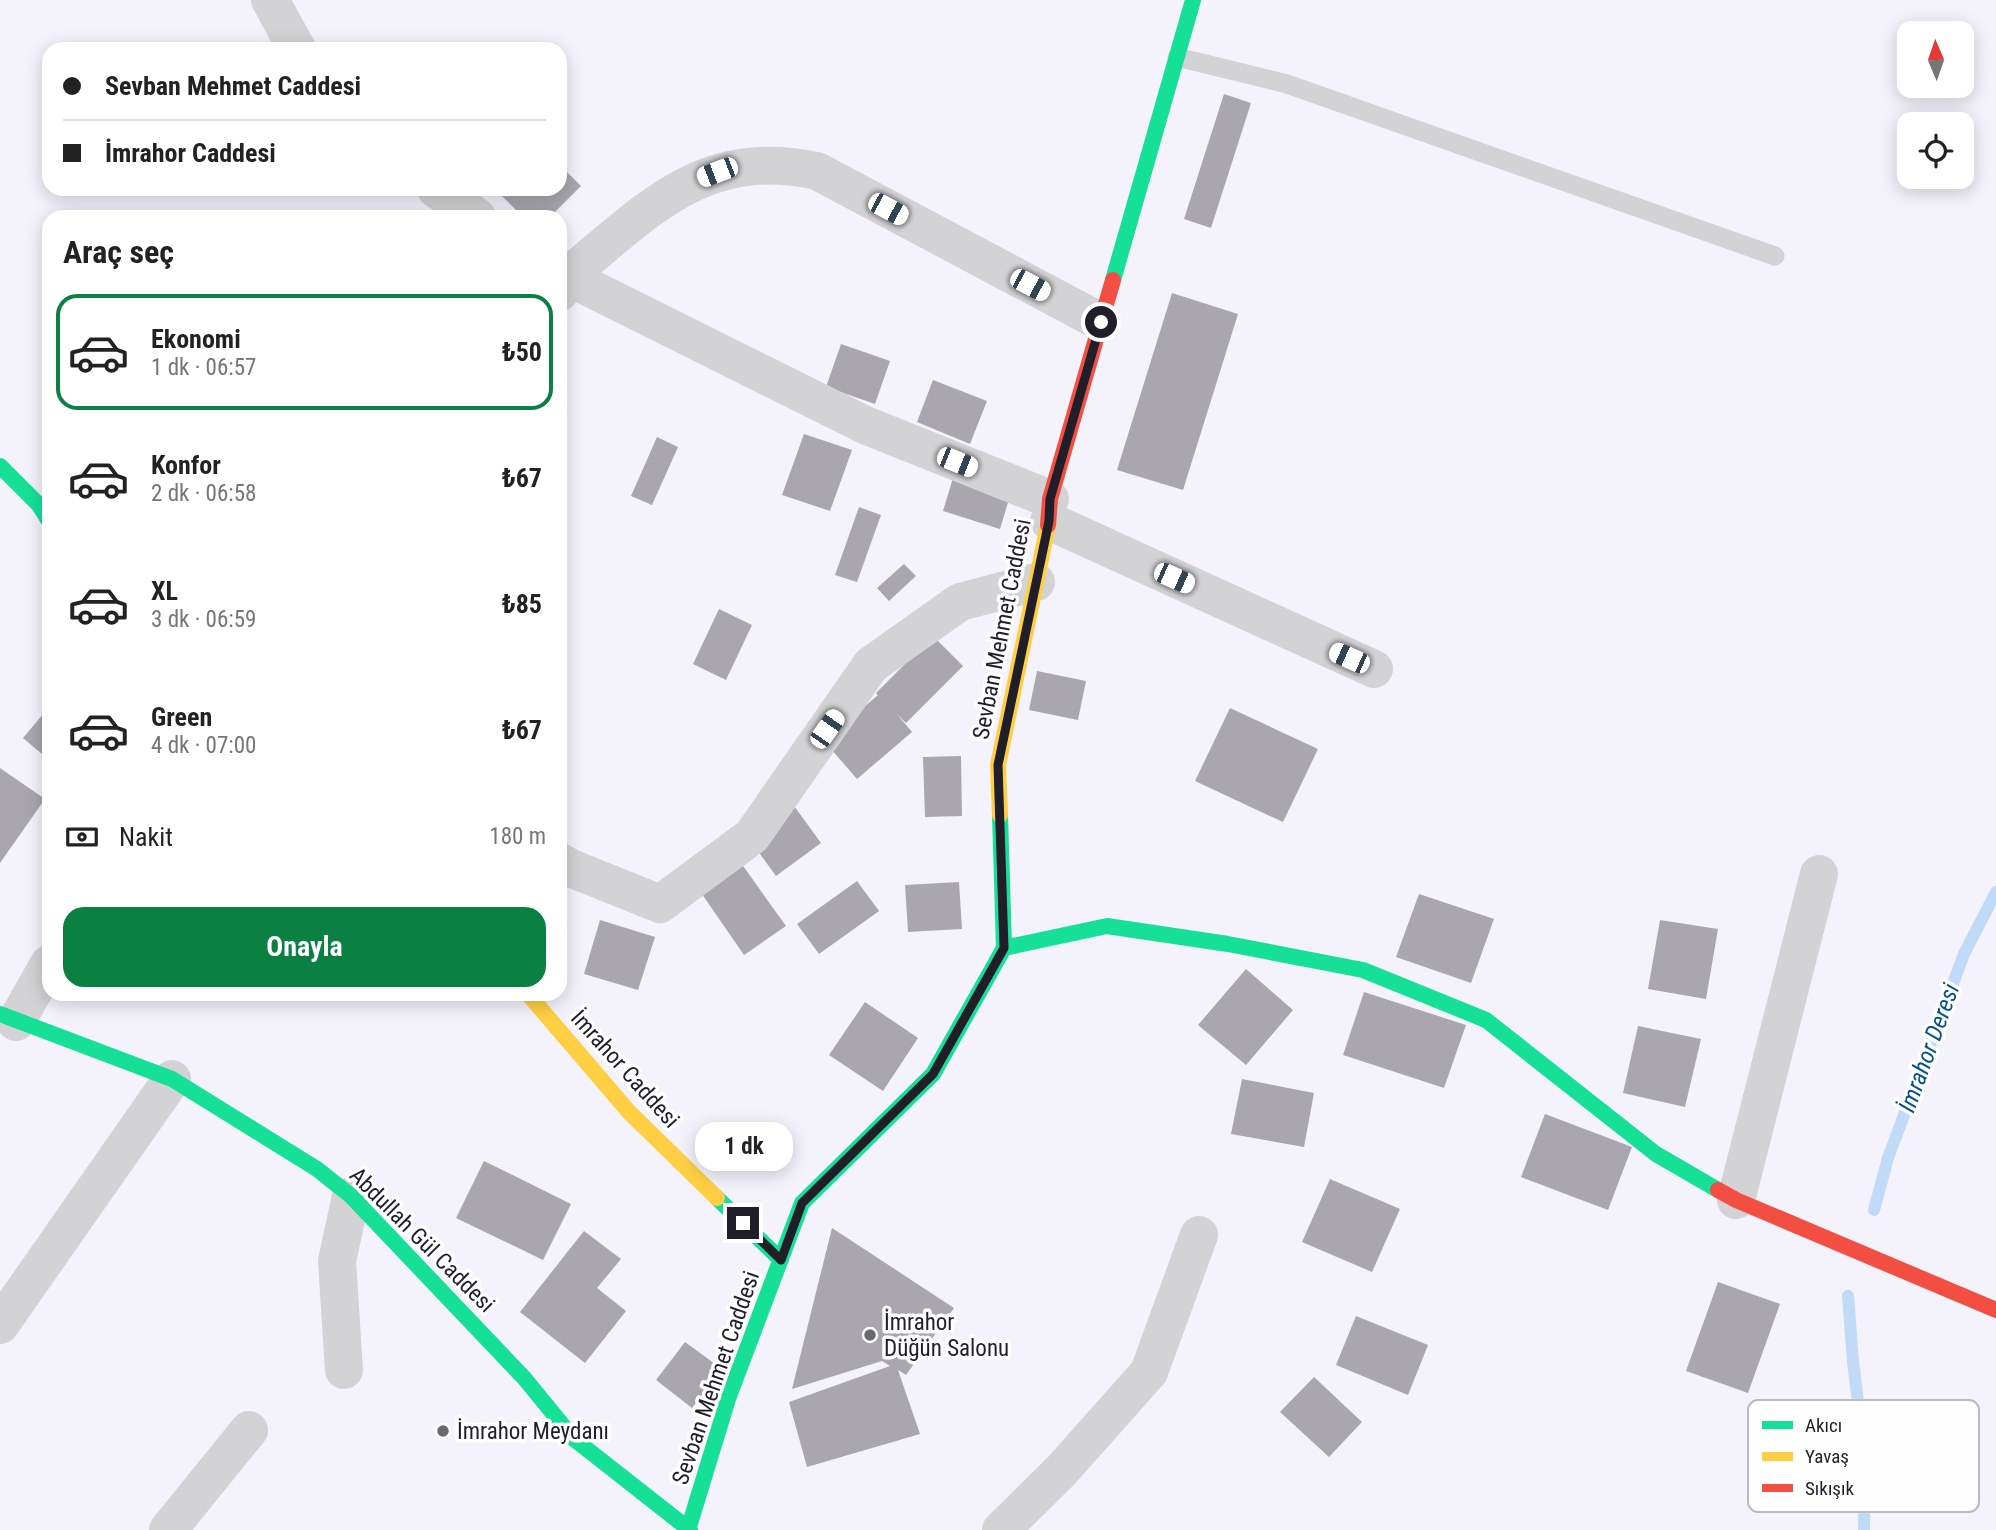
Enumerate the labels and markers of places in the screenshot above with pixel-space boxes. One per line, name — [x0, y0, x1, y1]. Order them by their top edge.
place label: İmrahor Düğün Salonu — [884, 1309, 1009, 1362]
marker: İmrahor Düğün Salonu — [862, 1327, 878, 1343]
place label: İmrahor Meydanı — [457, 1418, 609, 1445]
marker: İmrahor Meydanı — [435, 1423, 451, 1439]

